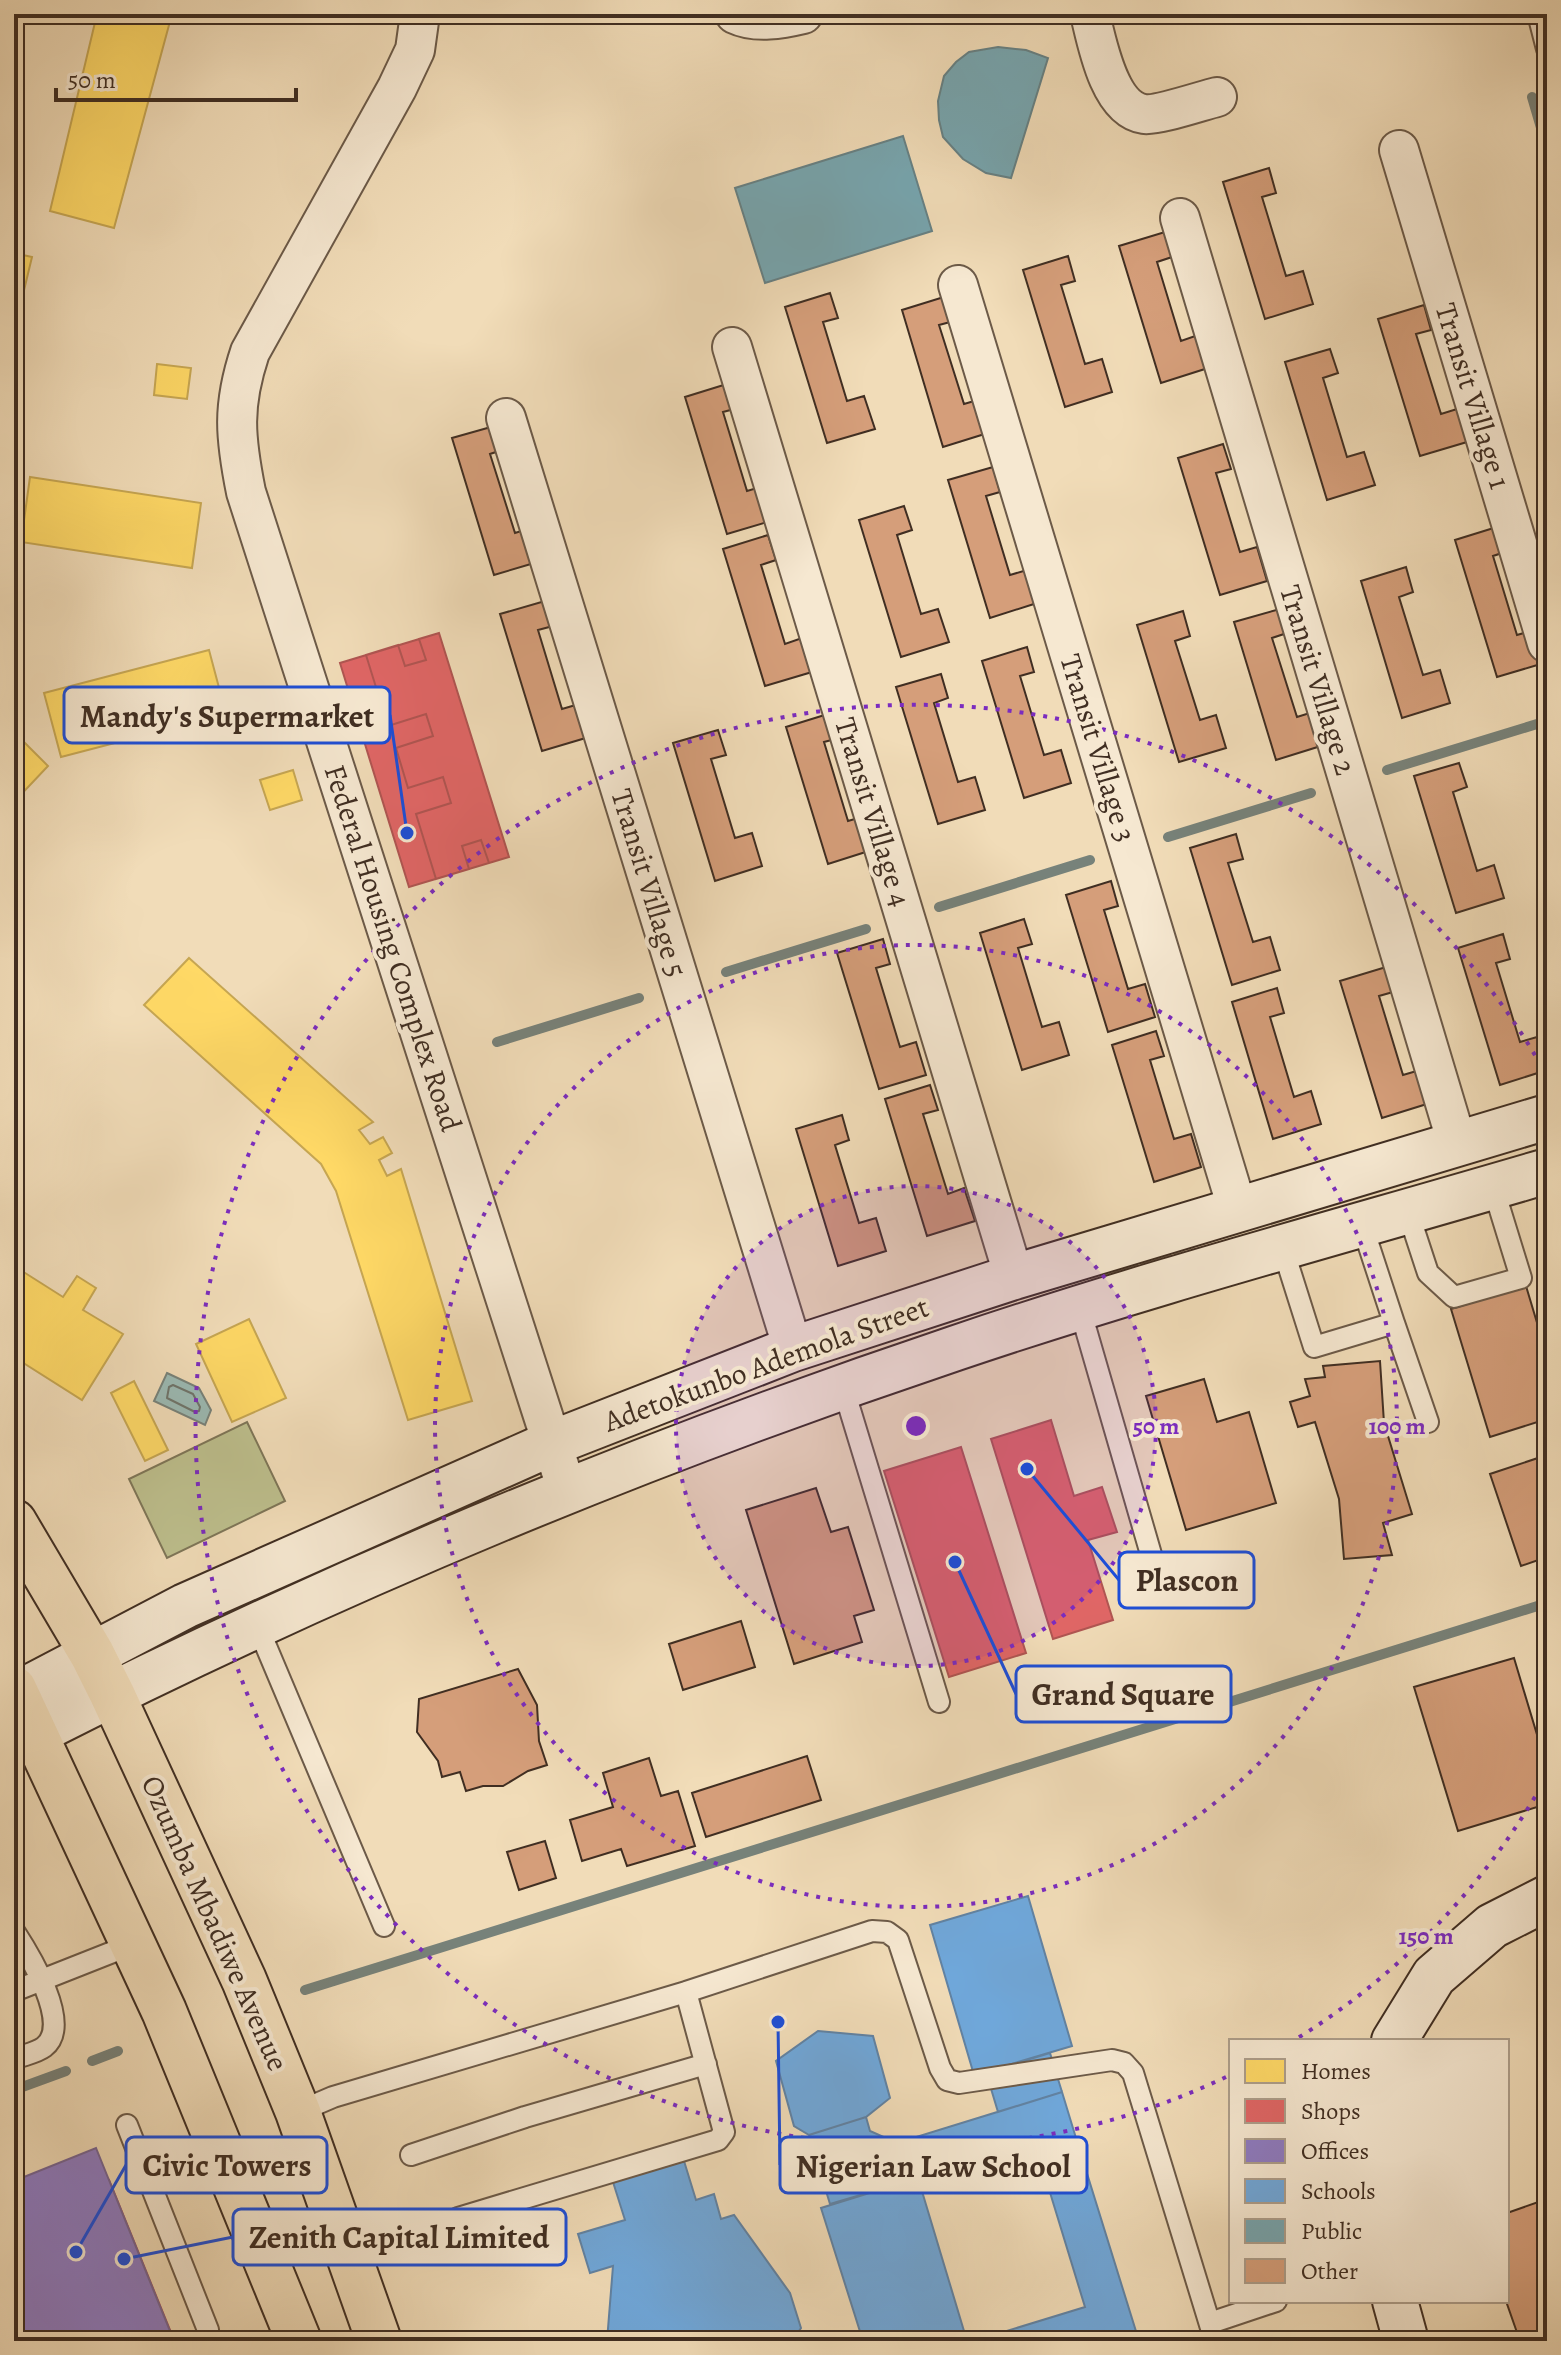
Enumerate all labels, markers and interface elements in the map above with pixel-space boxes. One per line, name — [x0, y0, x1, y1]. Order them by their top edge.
scale bar — [56, 52, 296, 102]
text: 50 m — [68, 64, 116, 96]
street label: Transit Village 1 — [1426, 298, 1520, 494]
street label: Transit Village 2 — [1270, 580, 1366, 780]
street label: Transit Village 3 — [1050, 649, 1146, 847]
callout: Mandy's Supermarket — [64, 687, 390, 743]
text: Mandy's Supermarket — [80, 694, 375, 738]
street label: Transit Village 4 — [825, 713, 921, 911]
street label: Federal Housing Complex Road — [315, 760, 472, 1137]
street label: Transit Village 5 — [601, 784, 697, 982]
street label: Adetokunbo Ademola Street — [597, 1287, 934, 1442]
text: 50 m — [1133, 1410, 1179, 1442]
text: 100 m — [1368, 1410, 1426, 1442]
centre of rings — [902, 1412, 930, 1440]
callout: Plascon — [1119, 1552, 1254, 1608]
text: Plascon — [1135, 1558, 1239, 1602]
callout: Grand Square — [1016, 1666, 1231, 1722]
text: Grand Square — [1031, 1672, 1215, 1716]
street label: Ozumba Mbadiwe Avenue — [132, 1769, 298, 2077]
text: 150 m — [1398, 1920, 1454, 1952]
legend — [1229, 2039, 1509, 2303]
text: Homes — [1301, 2055, 1371, 2087]
text: Shops — [1301, 2095, 1361, 2127]
text: Offices — [1301, 2135, 1369, 2167]
callout: Civic Towers — [126, 2137, 327, 2193]
callout: Nigerian Law School — [780, 2137, 1087, 2193]
text: Civic Towers — [142, 2143, 312, 2187]
text: Nigerian Law School — [795, 2144, 1071, 2188]
text: Schools — [1301, 2175, 1376, 2207]
callout: Zenith Capital Limited — [233, 2209, 566, 2265]
text: Zenith Capital Limited — [249, 2215, 550, 2259]
text: Public — [1301, 2215, 1362, 2247]
text: Other — [1301, 2255, 1358, 2287]

